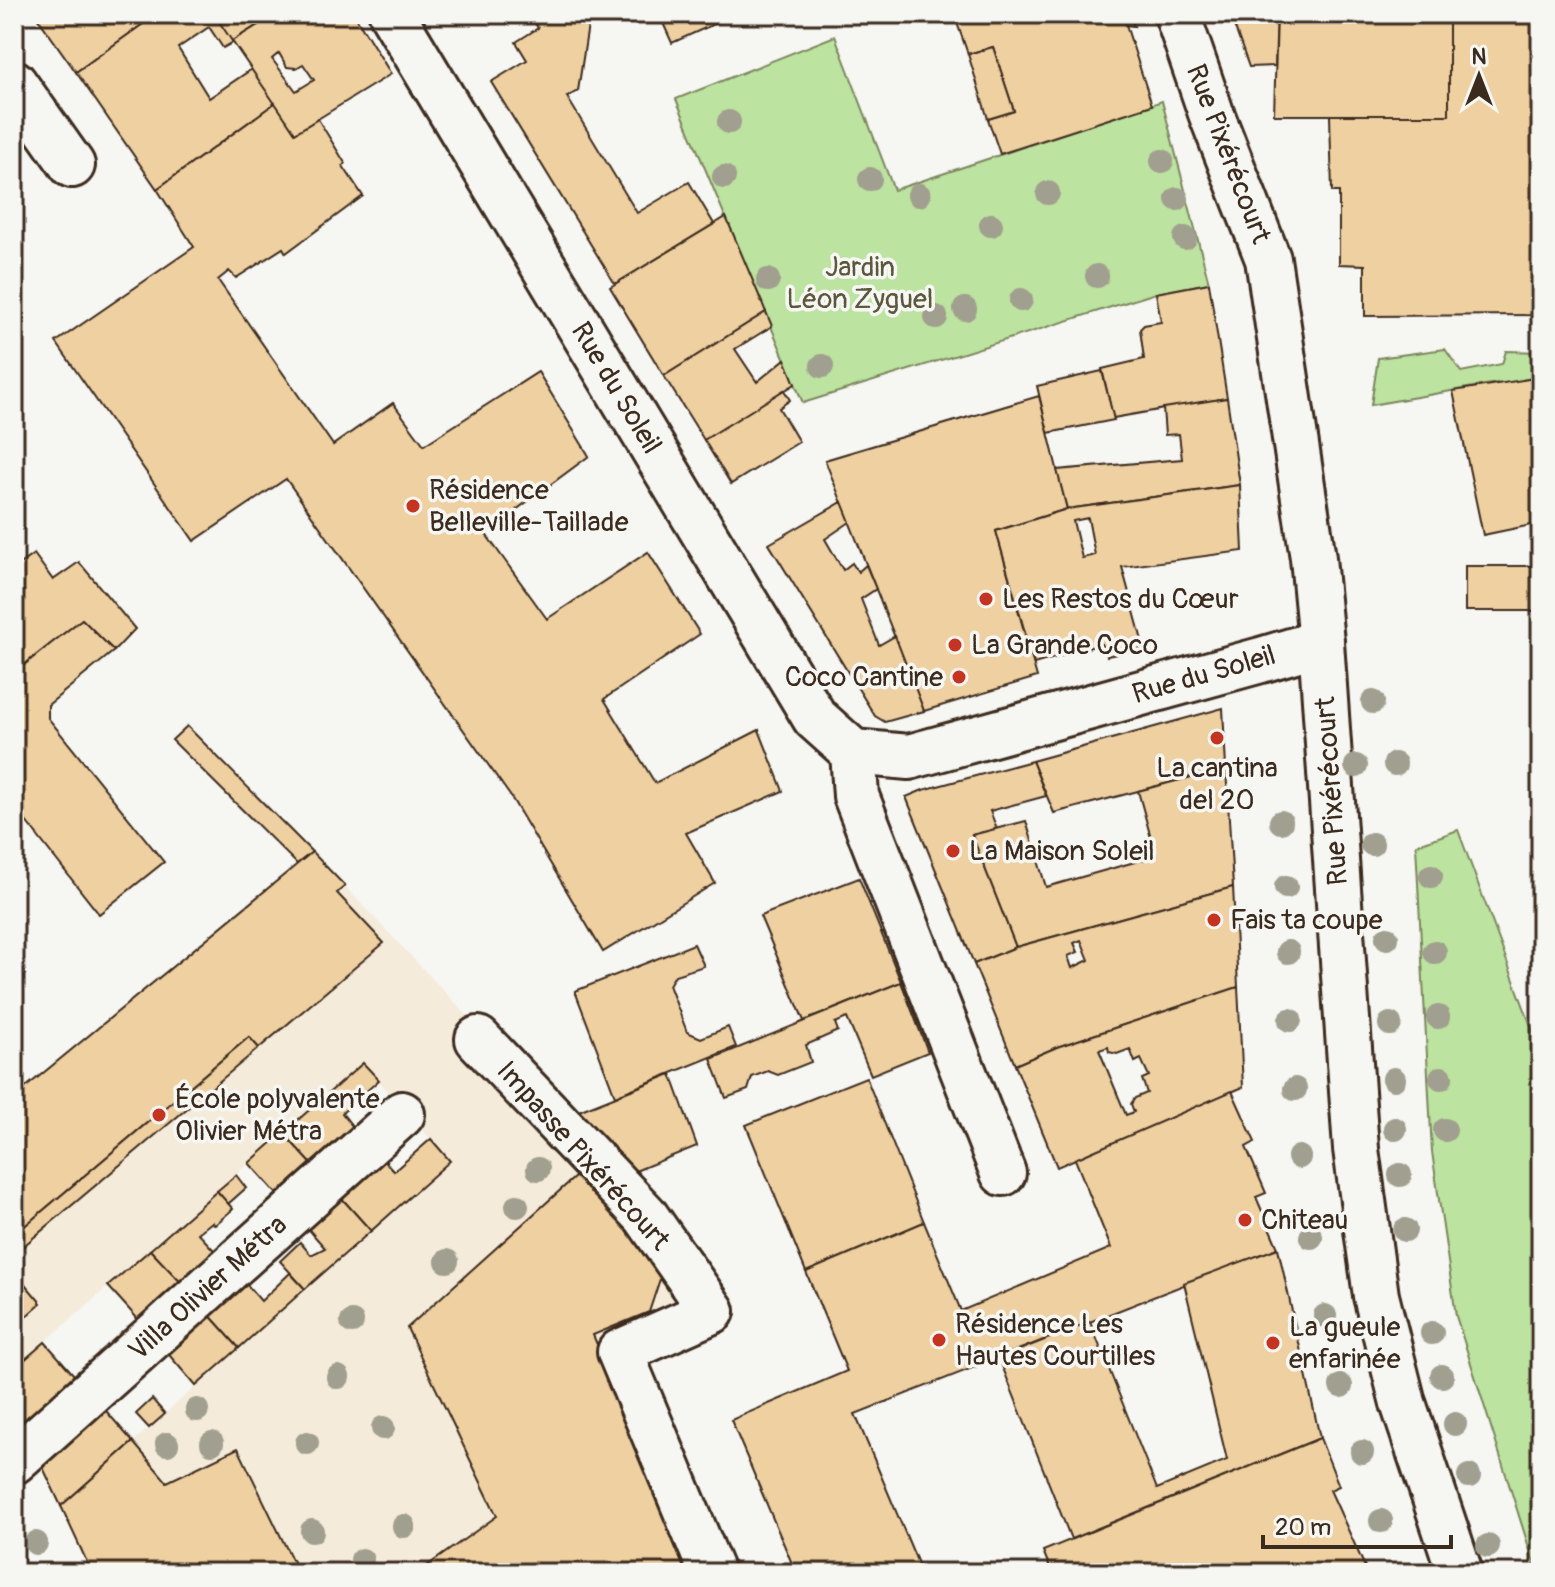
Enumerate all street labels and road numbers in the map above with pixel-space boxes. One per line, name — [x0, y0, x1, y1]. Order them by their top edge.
street label: Rue Pixérécourt — [1178, 59, 1278, 249]
street label: Rue du Soleil — [563, 316, 669, 460]
street label: Rue du Soleil — [1128, 638, 1280, 712]
street label: Rue Pixérécourt — [1308, 695, 1356, 887]
street label: Impasse Pixérécourt — [489, 1054, 678, 1258]
street label: Villa Olivier Métra — [122, 1208, 294, 1368]

